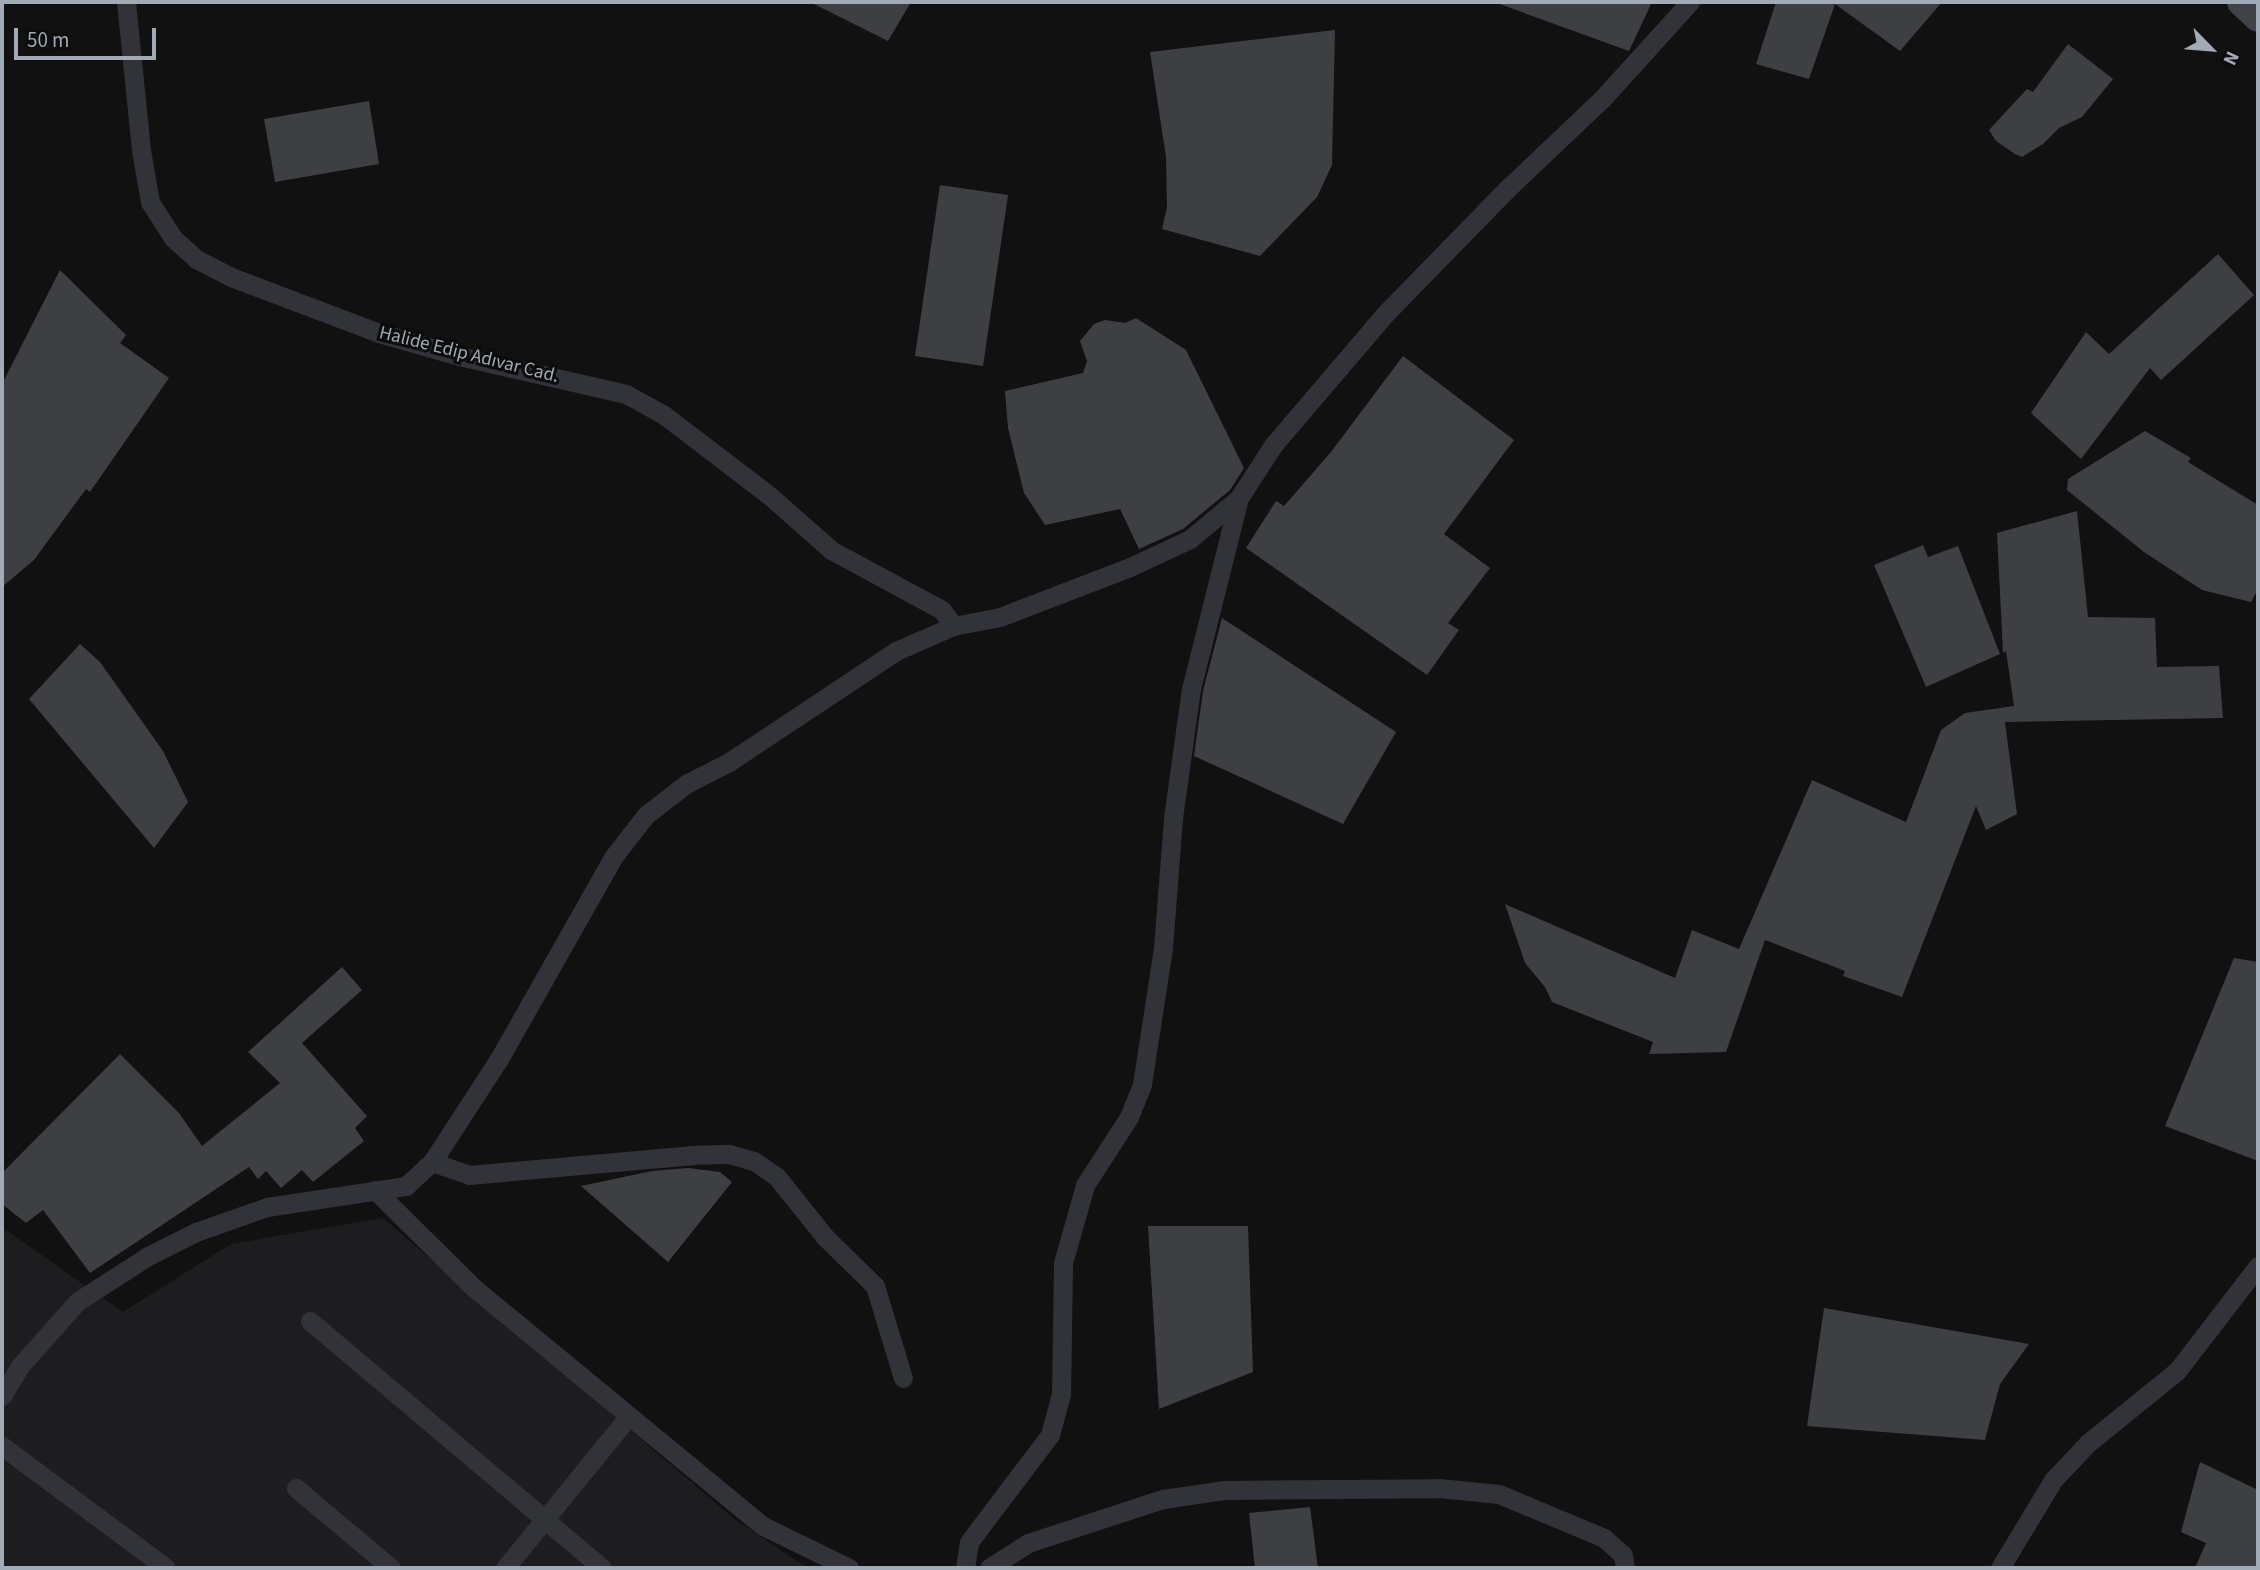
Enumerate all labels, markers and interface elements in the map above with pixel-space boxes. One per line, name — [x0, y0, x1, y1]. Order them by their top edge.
scale bar — [18, 14, 159, 58]
north arrow — [2176, 14, 2246, 84]
text: 50 m — [27, 25, 69, 55]
text: N — [2216, 47, 2245, 70]
street label: Halide Edip Adıvar Cad. — [377, 322, 561, 388]

